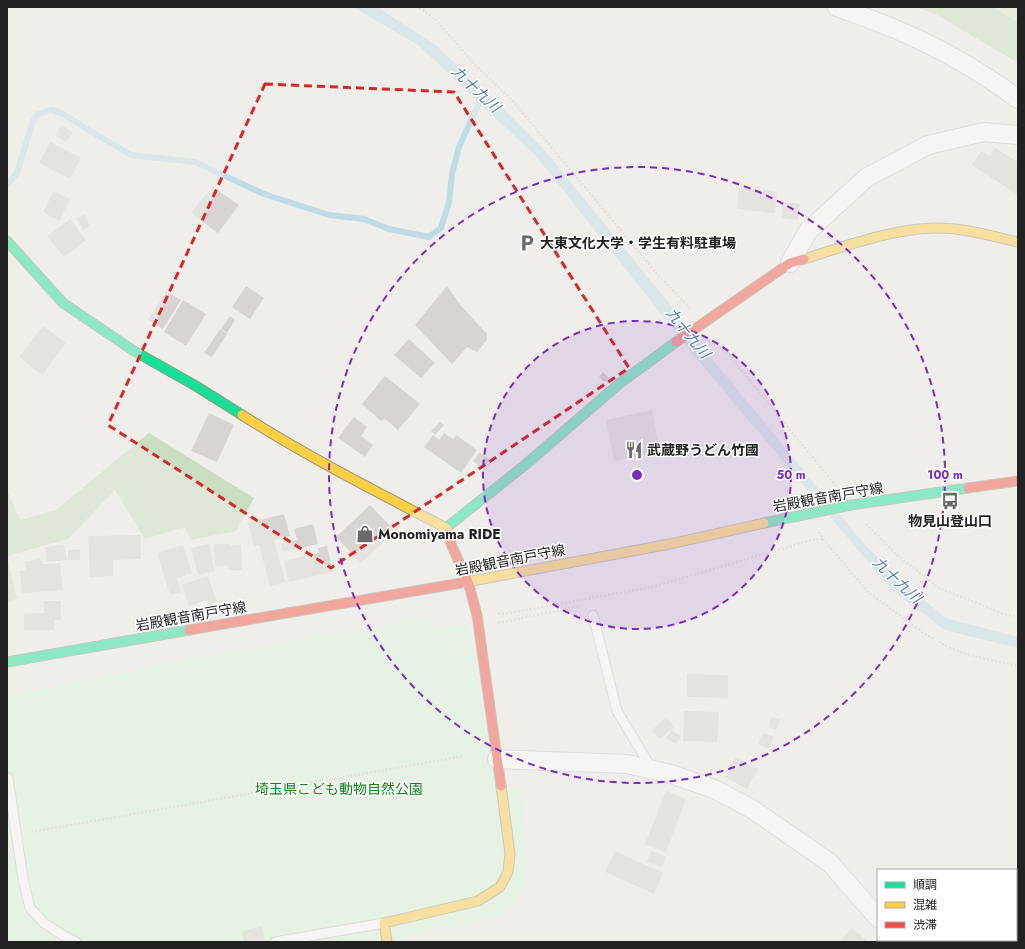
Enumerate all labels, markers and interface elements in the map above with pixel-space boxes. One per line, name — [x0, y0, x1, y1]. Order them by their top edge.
water label: 九十九川 — [447, 60, 507, 119]
parking icon: 大東文化大学・学生有料駐車場 — [517, 233, 537, 253]
place label: 大東文化大学・学生有料駐車場 — [540, 233, 736, 253]
water label: 九十九川 — [661, 303, 717, 365]
restaurant icon: 武蔵野うどん竹國 — [624, 440, 644, 460]
place label: 武蔵野うどん竹國 — [647, 440, 759, 460]
text: 50 m — [776, 466, 806, 484]
text: 100 m — [927, 466, 963, 484]
centre of rings — [630, 468, 644, 482]
street label: 岩殿観音南戸守線 — [771, 477, 885, 517]
bus stop icon: 物見山登山口 — [940, 491, 960, 511]
place label: 物見山登山口 — [908, 511, 992, 531]
shop icon: Monomiyama RIDE — [355, 524, 375, 544]
place label: Monomiyama RIDE — [378, 524, 501, 544]
street label: 岩殿観音南戸守線 — [453, 539, 567, 581]
water label: 九十九川 — [868, 551, 928, 610]
street label: 岩殿観音南戸守線 — [134, 596, 248, 636]
park label: 埼玉県こども動物自然公園 — [255, 779, 423, 799]
legend — [877, 869, 1017, 941]
text: 順調 — [913, 876, 937, 894]
text: 混雑 — [913, 896, 937, 914]
text: 渋滞 — [913, 916, 937, 934]

